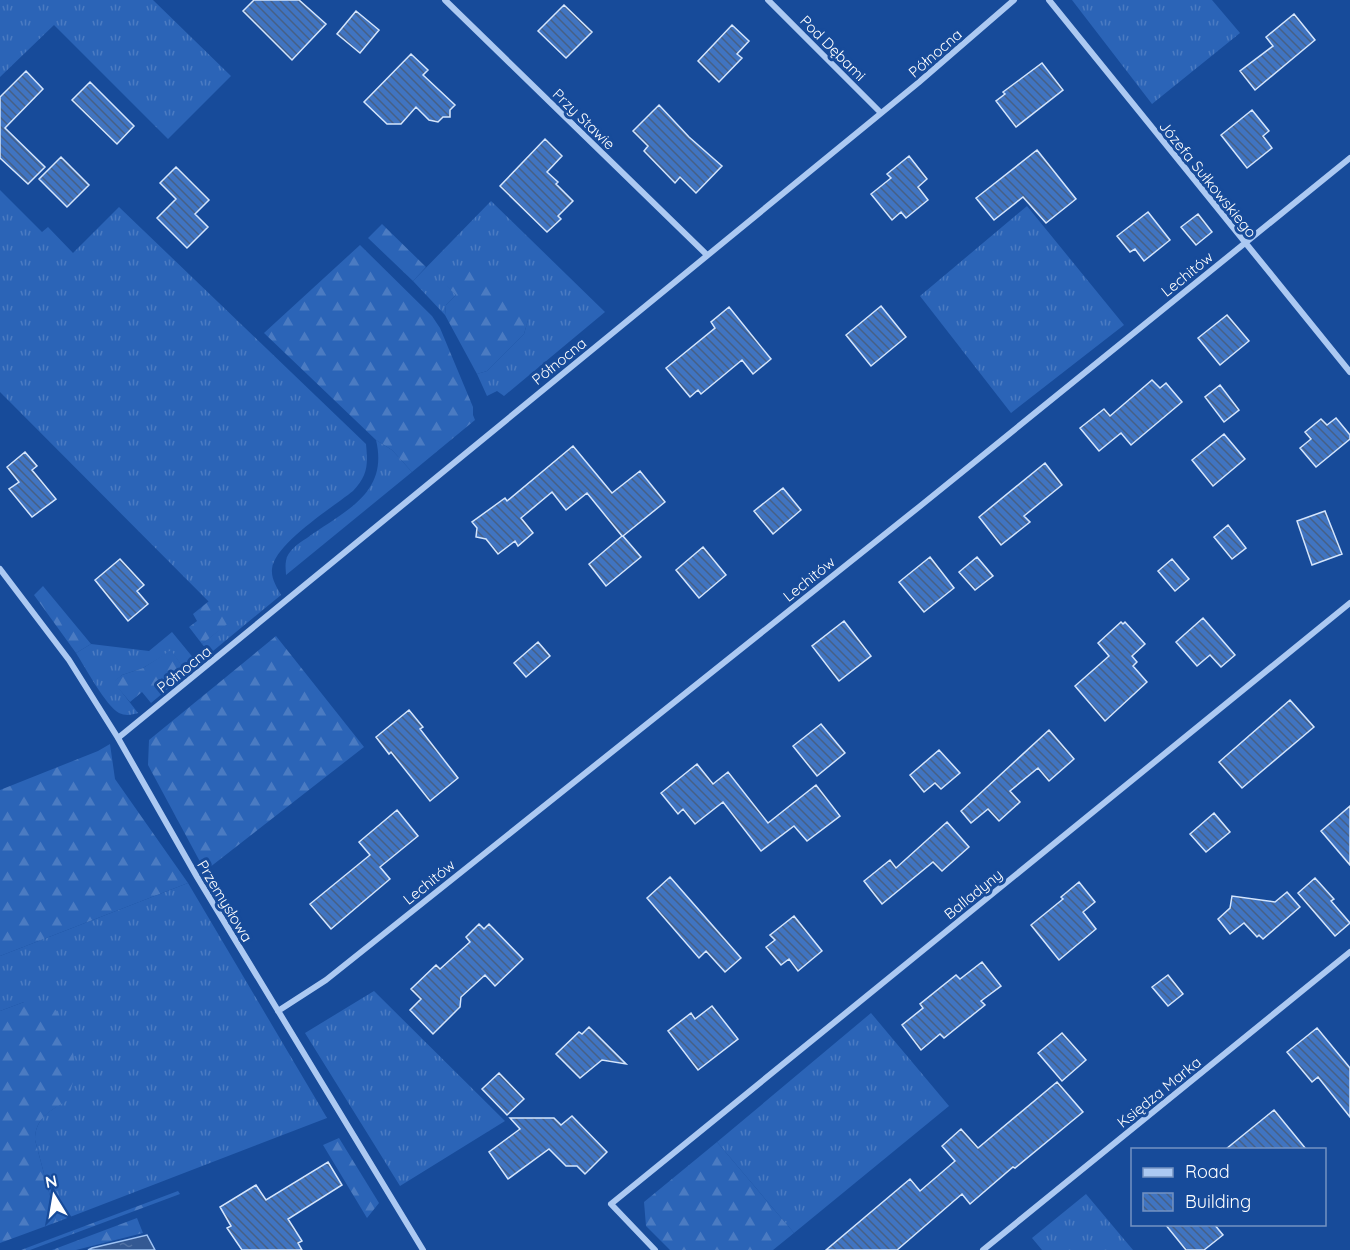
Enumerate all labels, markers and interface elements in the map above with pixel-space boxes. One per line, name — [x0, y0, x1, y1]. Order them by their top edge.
street label: Pod Dębami — [796, 11, 870, 85]
street label: Północna — [904, 25, 966, 81]
street label: Przy Stawie — [549, 84, 619, 154]
street label: Józefa Sułkowskiego — [1155, 117, 1261, 241]
street label: Lechitów — [1157, 247, 1217, 301]
street label: Północna — [528, 333, 590, 389]
street label: Lechitów — [779, 552, 839, 606]
street label: Północna — [153, 641, 215, 697]
street label: Lechitów — [399, 855, 459, 909]
street label: Przemysłowa — [193, 857, 257, 945]
street label: Balladyny — [940, 865, 1006, 923]
street label: Księdza Marka — [1113, 1052, 1205, 1132]
legend — [1131, 1148, 1326, 1226]
text: Road — [1185, 1160, 1230, 1183]
north arrow — [24, 1166, 84, 1226]
text: N — [43, 1170, 59, 1192]
text: Building — [1185, 1190, 1251, 1213]

